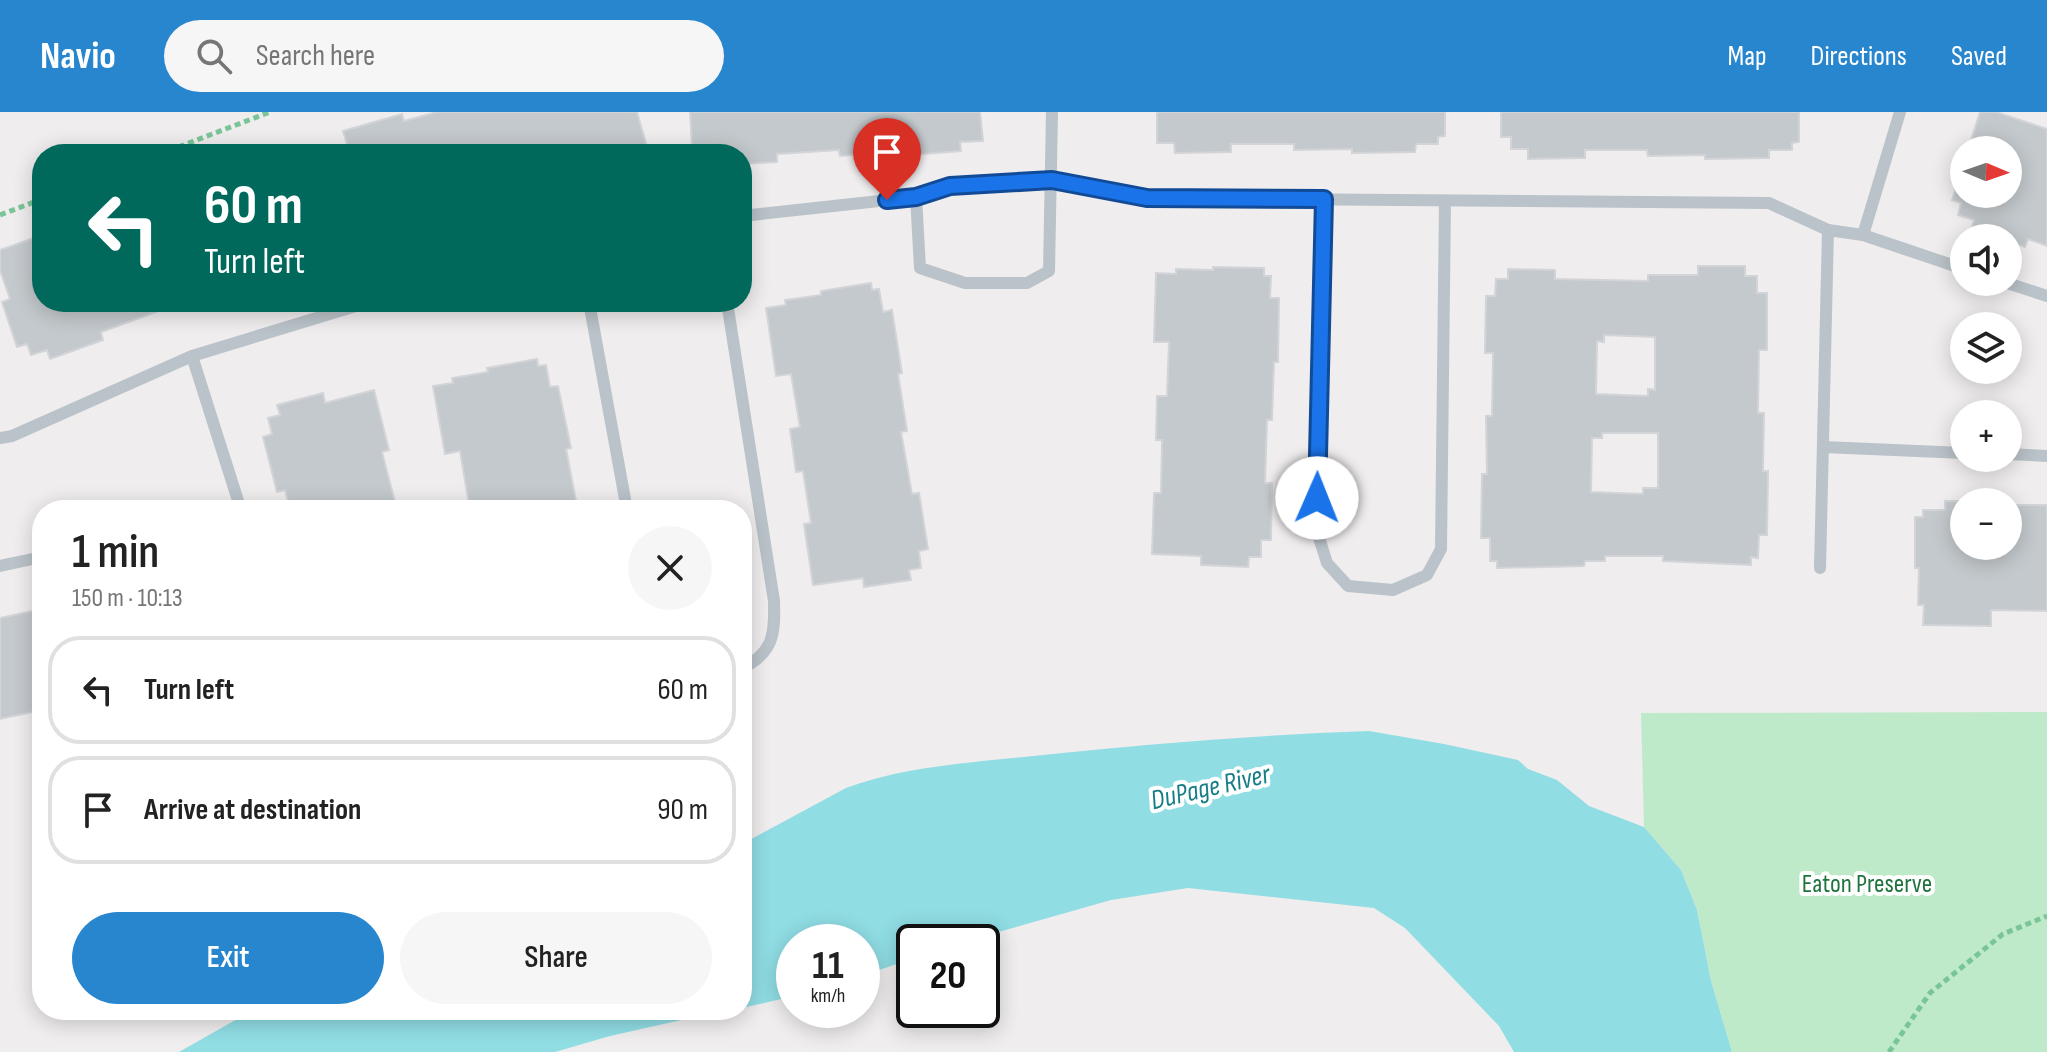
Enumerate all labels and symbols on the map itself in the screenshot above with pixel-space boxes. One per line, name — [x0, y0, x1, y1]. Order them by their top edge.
pin — [853, 118, 921, 200]
north arrow — [1950, 136, 2022, 208]
position arrow — [1275, 456, 1359, 540]
water label: DuPage River — [1147, 757, 1274, 817]
park label: Eaton Preserve — [1802, 869, 1932, 900]
speed limit sign: 20 — [896, 924, 1000, 1028]

